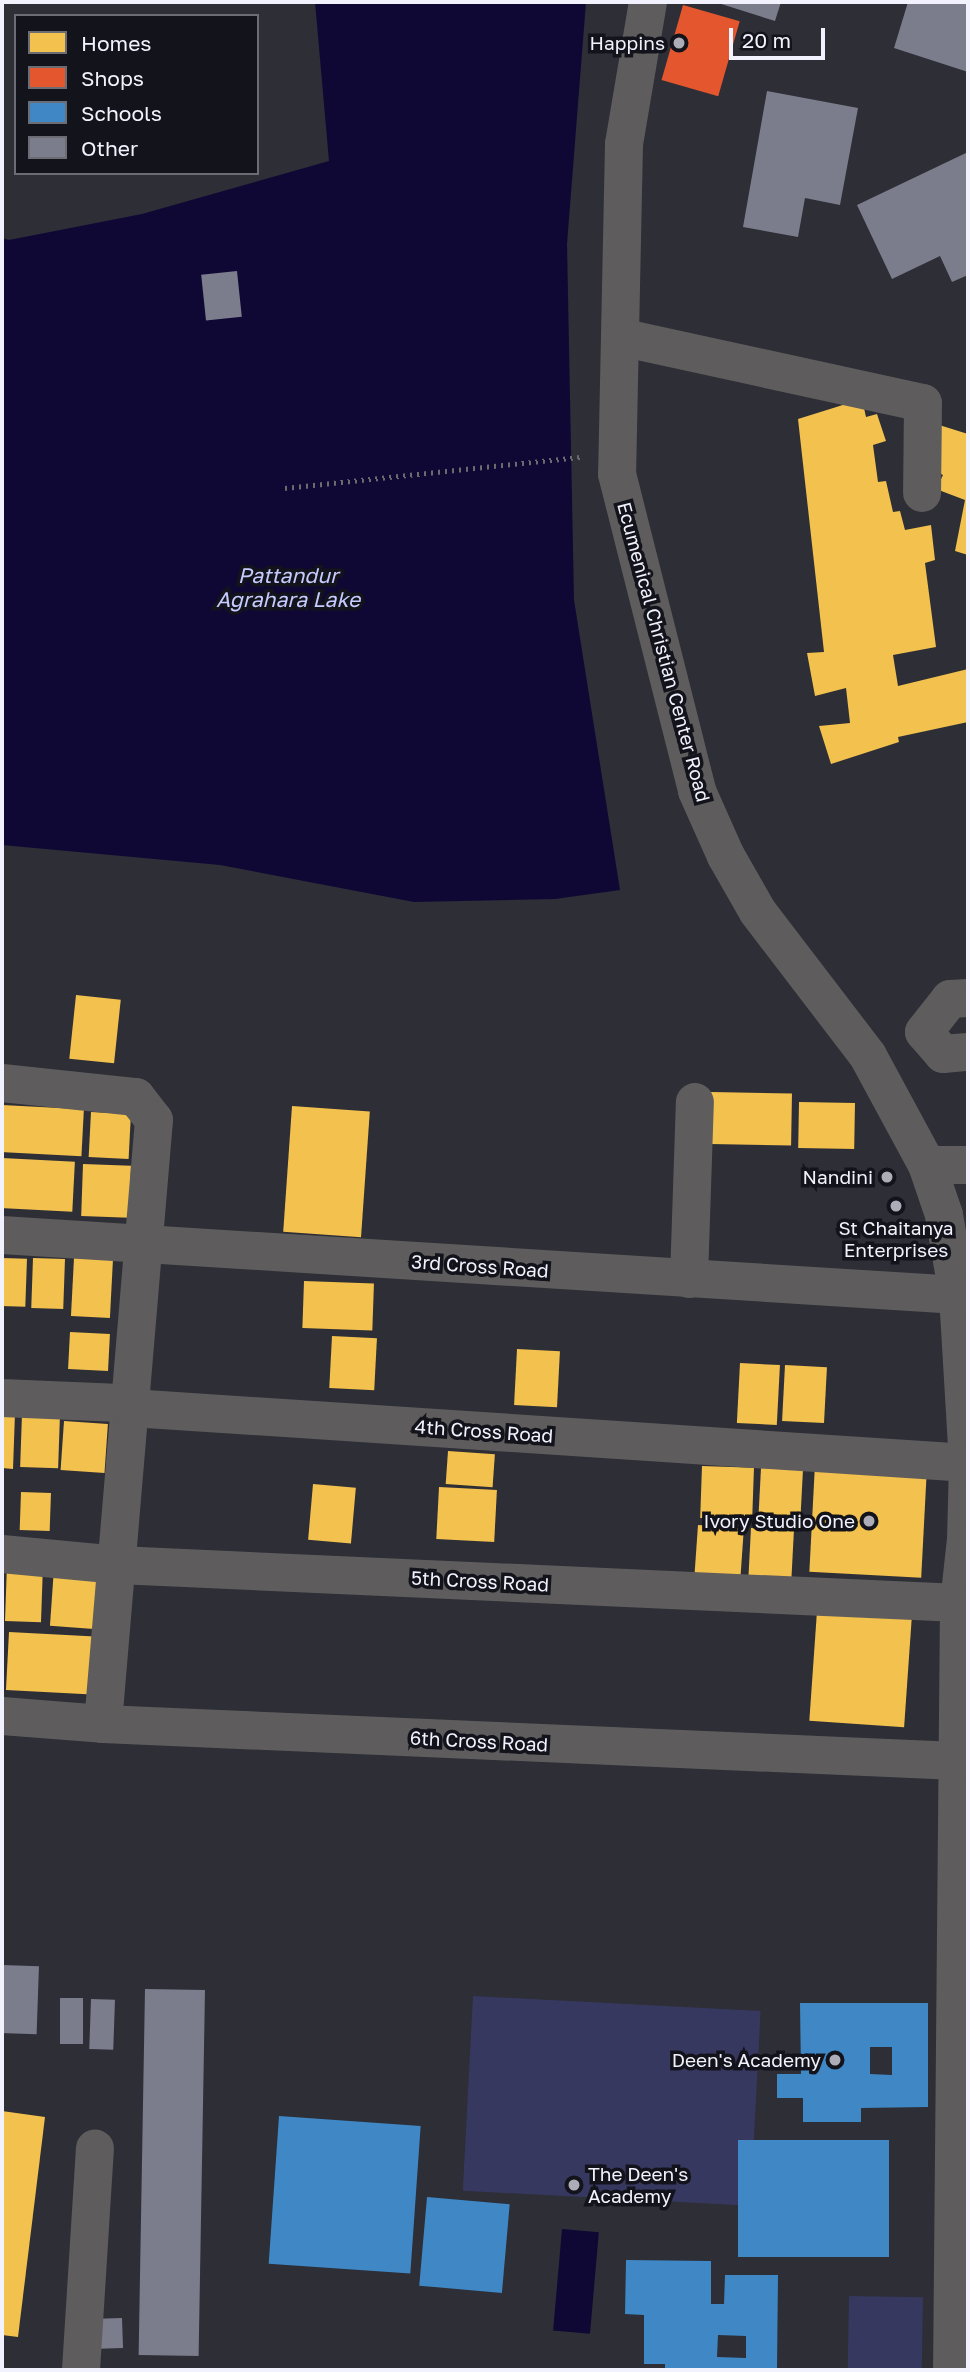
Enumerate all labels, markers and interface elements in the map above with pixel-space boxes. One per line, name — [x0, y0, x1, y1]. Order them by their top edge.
legend — [14, 14, 259, 175]
scale bar — [732, 14, 828, 58]
text: 20 m — [742, 27, 791, 53]
text: Homes — [81, 30, 151, 56]
place label: Happins — [590, 32, 665, 54]
marker: Happins — [671, 35, 687, 51]
text: Shops — [81, 65, 144, 91]
text: Schools — [81, 100, 162, 126]
text: Other — [81, 135, 138, 161]
street label: Ecumenical Christian Center Road — [613, 500, 715, 804]
water label: Pattandur Agrahara Lake — [216, 562, 360, 612]
place label: Nandini — [803, 1166, 873, 1188]
marker: Nandini — [879, 1169, 895, 1185]
marker: St Chaitanya Enterprises — [888, 1198, 904, 1214]
place label: St Chaitanya Enterprises — [838, 1217, 954, 1261]
street label: 3rd Cross Road — [410, 1250, 550, 1282]
street label: 4th Cross Road — [414, 1415, 554, 1447]
place label: Ivory Studio One — [703, 1510, 855, 1532]
marker: Ivory Studio One — [861, 1513, 877, 1529]
street label: 5th Cross Road — [410, 1566, 550, 1596]
street label: 6th Cross Road — [409, 1726, 549, 1756]
place label: Deen's Academy — [672, 2049, 821, 2071]
marker: Deen's Academy — [827, 2052, 843, 2068]
place label: The Deen's Academy — [588, 2163, 688, 2207]
marker: The Deen's Academy — [566, 2177, 582, 2193]

